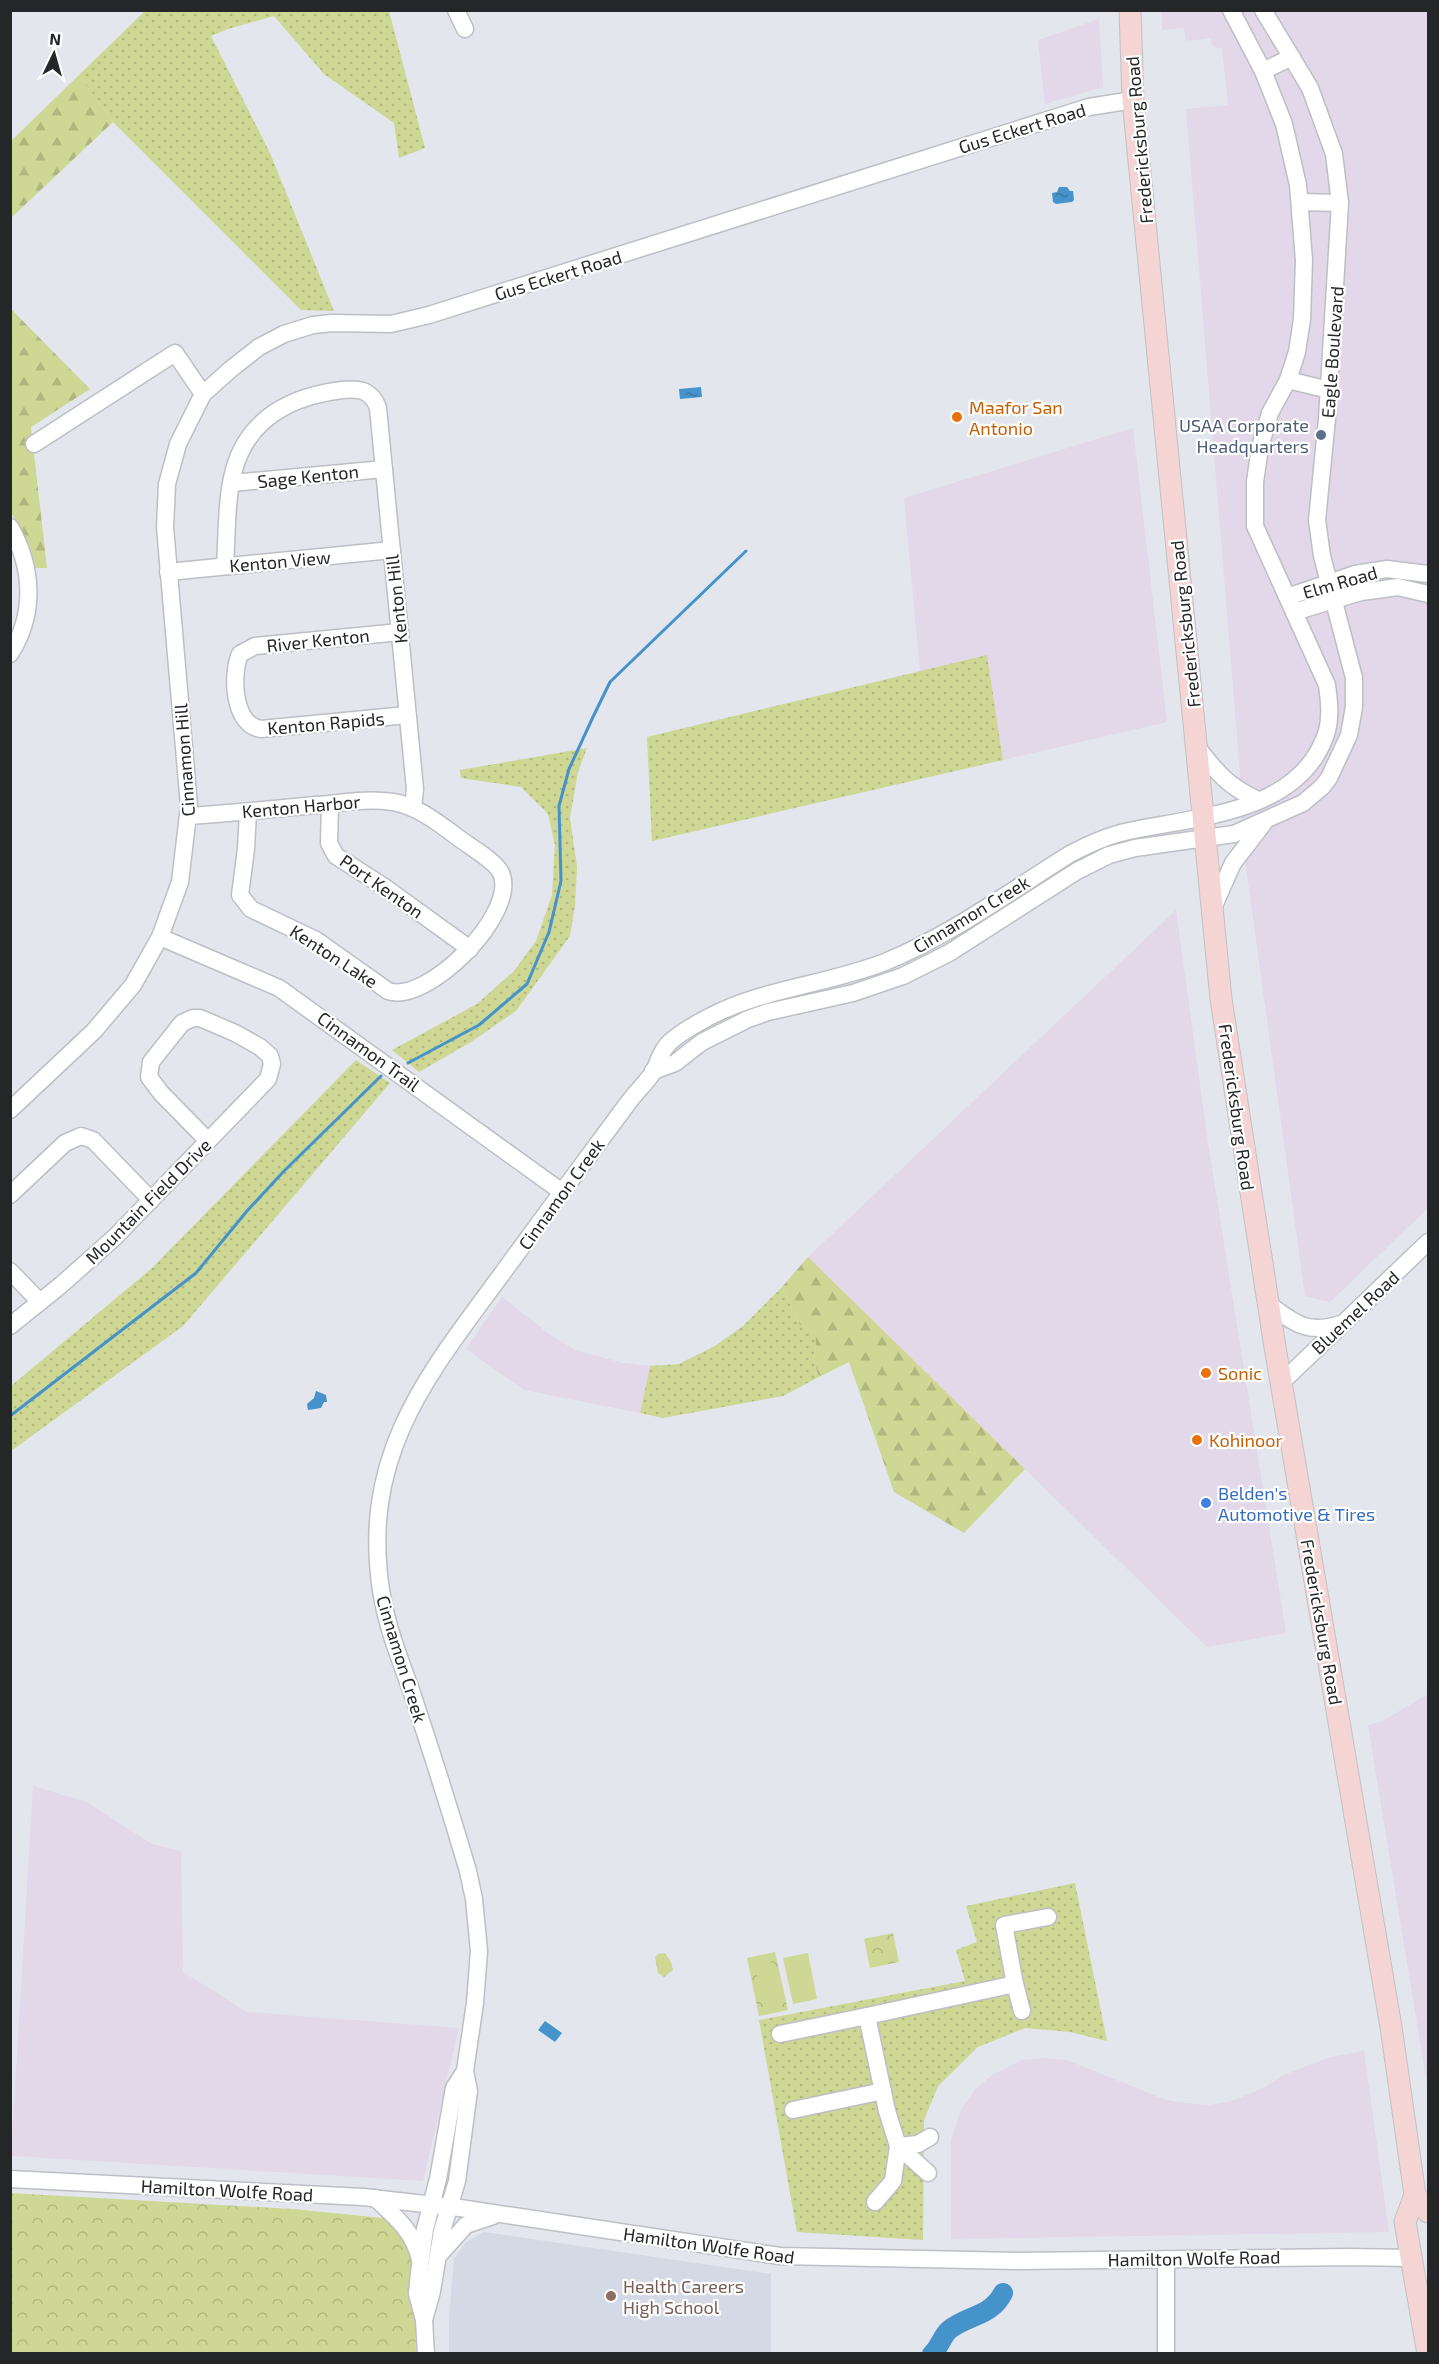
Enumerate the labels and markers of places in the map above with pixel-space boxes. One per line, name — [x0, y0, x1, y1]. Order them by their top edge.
place label: Maafor San Antonio — [969, 396, 1063, 439]
marker: Maafor San Antonio — [950, 410, 964, 424]
place label: USAA Corporate Headquarters — [1179, 414, 1309, 457]
marker: USAA Corporate Headquarters — [1314, 428, 1328, 442]
place label: Sonic — [1218, 1362, 1262, 1384]
marker: Sonic — [1199, 1366, 1213, 1380]
place label: Kohinoor — [1209, 1429, 1283, 1451]
marker: Kohinoor — [1190, 1433, 1204, 1447]
place label: Belden's Automotive & Tires — [1218, 1482, 1375, 1525]
marker: Belden's Automotive & Tires — [1199, 1496, 1213, 1510]
place label: Health Careers High School — [623, 2275, 744, 2318]
marker: Health Careers High School — [604, 2289, 618, 2303]

